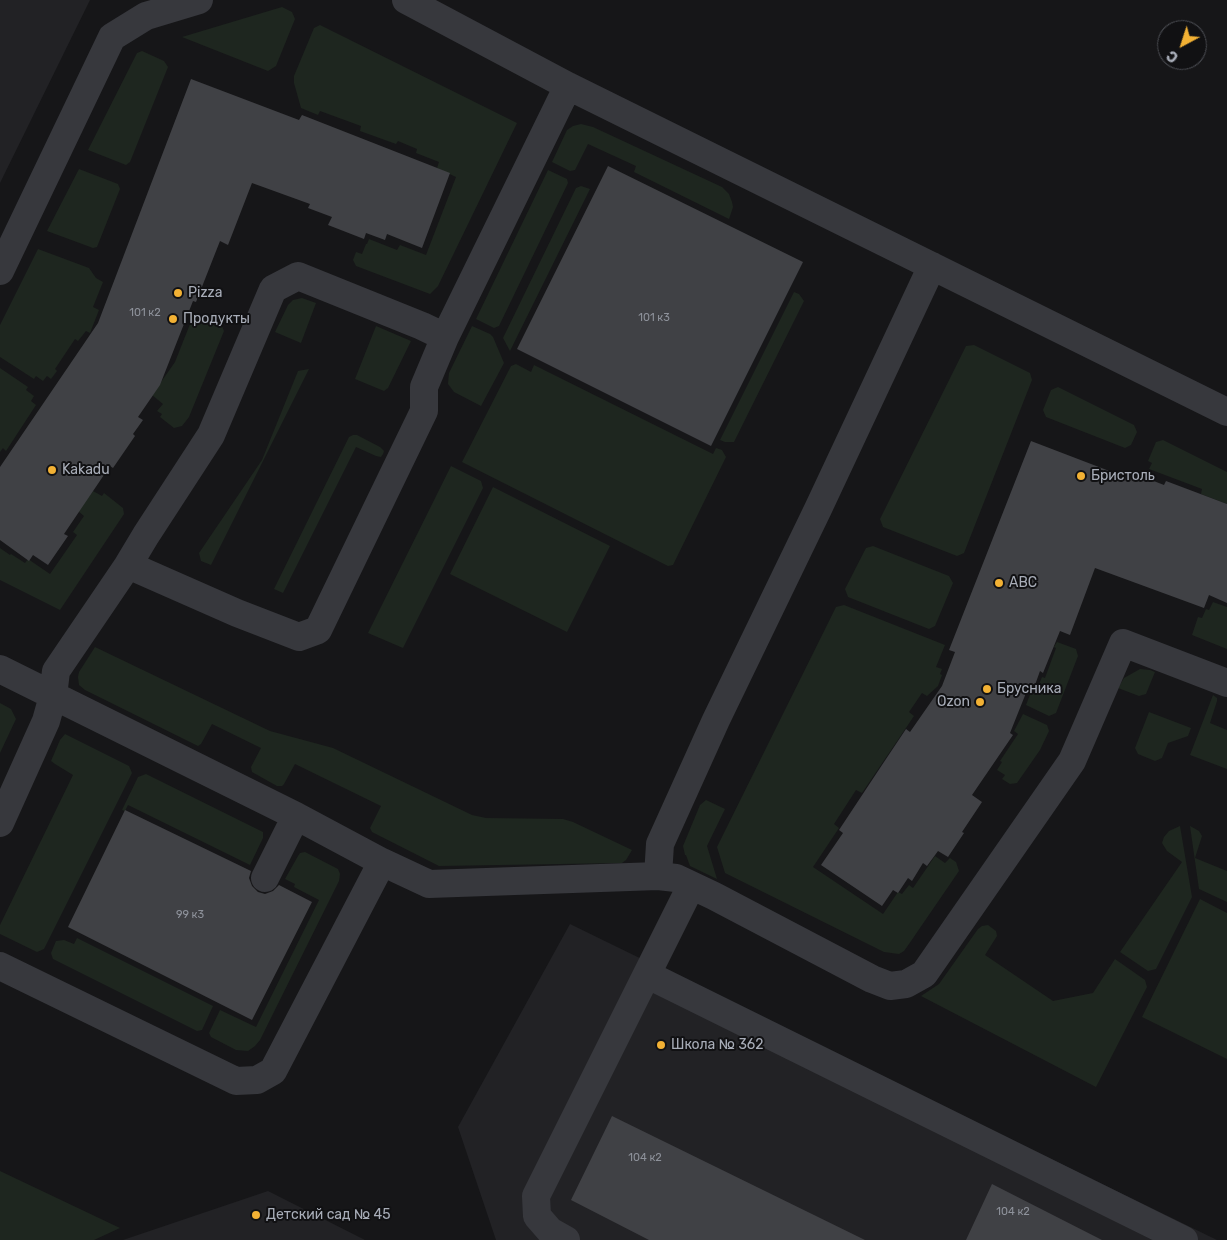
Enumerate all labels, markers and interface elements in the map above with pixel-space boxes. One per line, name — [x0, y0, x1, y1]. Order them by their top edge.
north arrow — [1157, 20, 1207, 70]
text: С — [1163, 46, 1182, 66]
place label: Pizza — [188, 285, 222, 301]
marker: Pizza — [172, 287, 184, 299]
house number: 101 к2 — [129, 306, 161, 320]
place label: Продукты — [183, 311, 250, 327]
house number: 101 к3 — [638, 311, 670, 325]
marker: Продукты — [167, 313, 179, 325]
place label: Kakadu — [62, 462, 110, 478]
marker: Kakadu — [46, 464, 58, 476]
place label: Бристоль — [1091, 468, 1155, 484]
marker: Бристоль — [1075, 470, 1087, 482]
place label: ABC — [1009, 575, 1037, 591]
marker: ABC — [993, 577, 1005, 589]
place label: Брусника — [997, 681, 1061, 697]
marker: Брусника — [981, 683, 993, 695]
place label: Ozon — [937, 694, 970, 710]
marker: Ozon — [974, 696, 986, 708]
house number: 99 к3 — [176, 908, 204, 922]
place label: Школа № 362 — [671, 1037, 763, 1053]
marker: Школа № 362 — [655, 1039, 667, 1051]
house number: 104 к2 — [628, 1151, 662, 1165]
house number: 104 к2 — [996, 1205, 1030, 1219]
place label: Детский сад № 45 — [266, 1207, 391, 1223]
marker: Детский сад № 45 — [250, 1209, 262, 1221]

